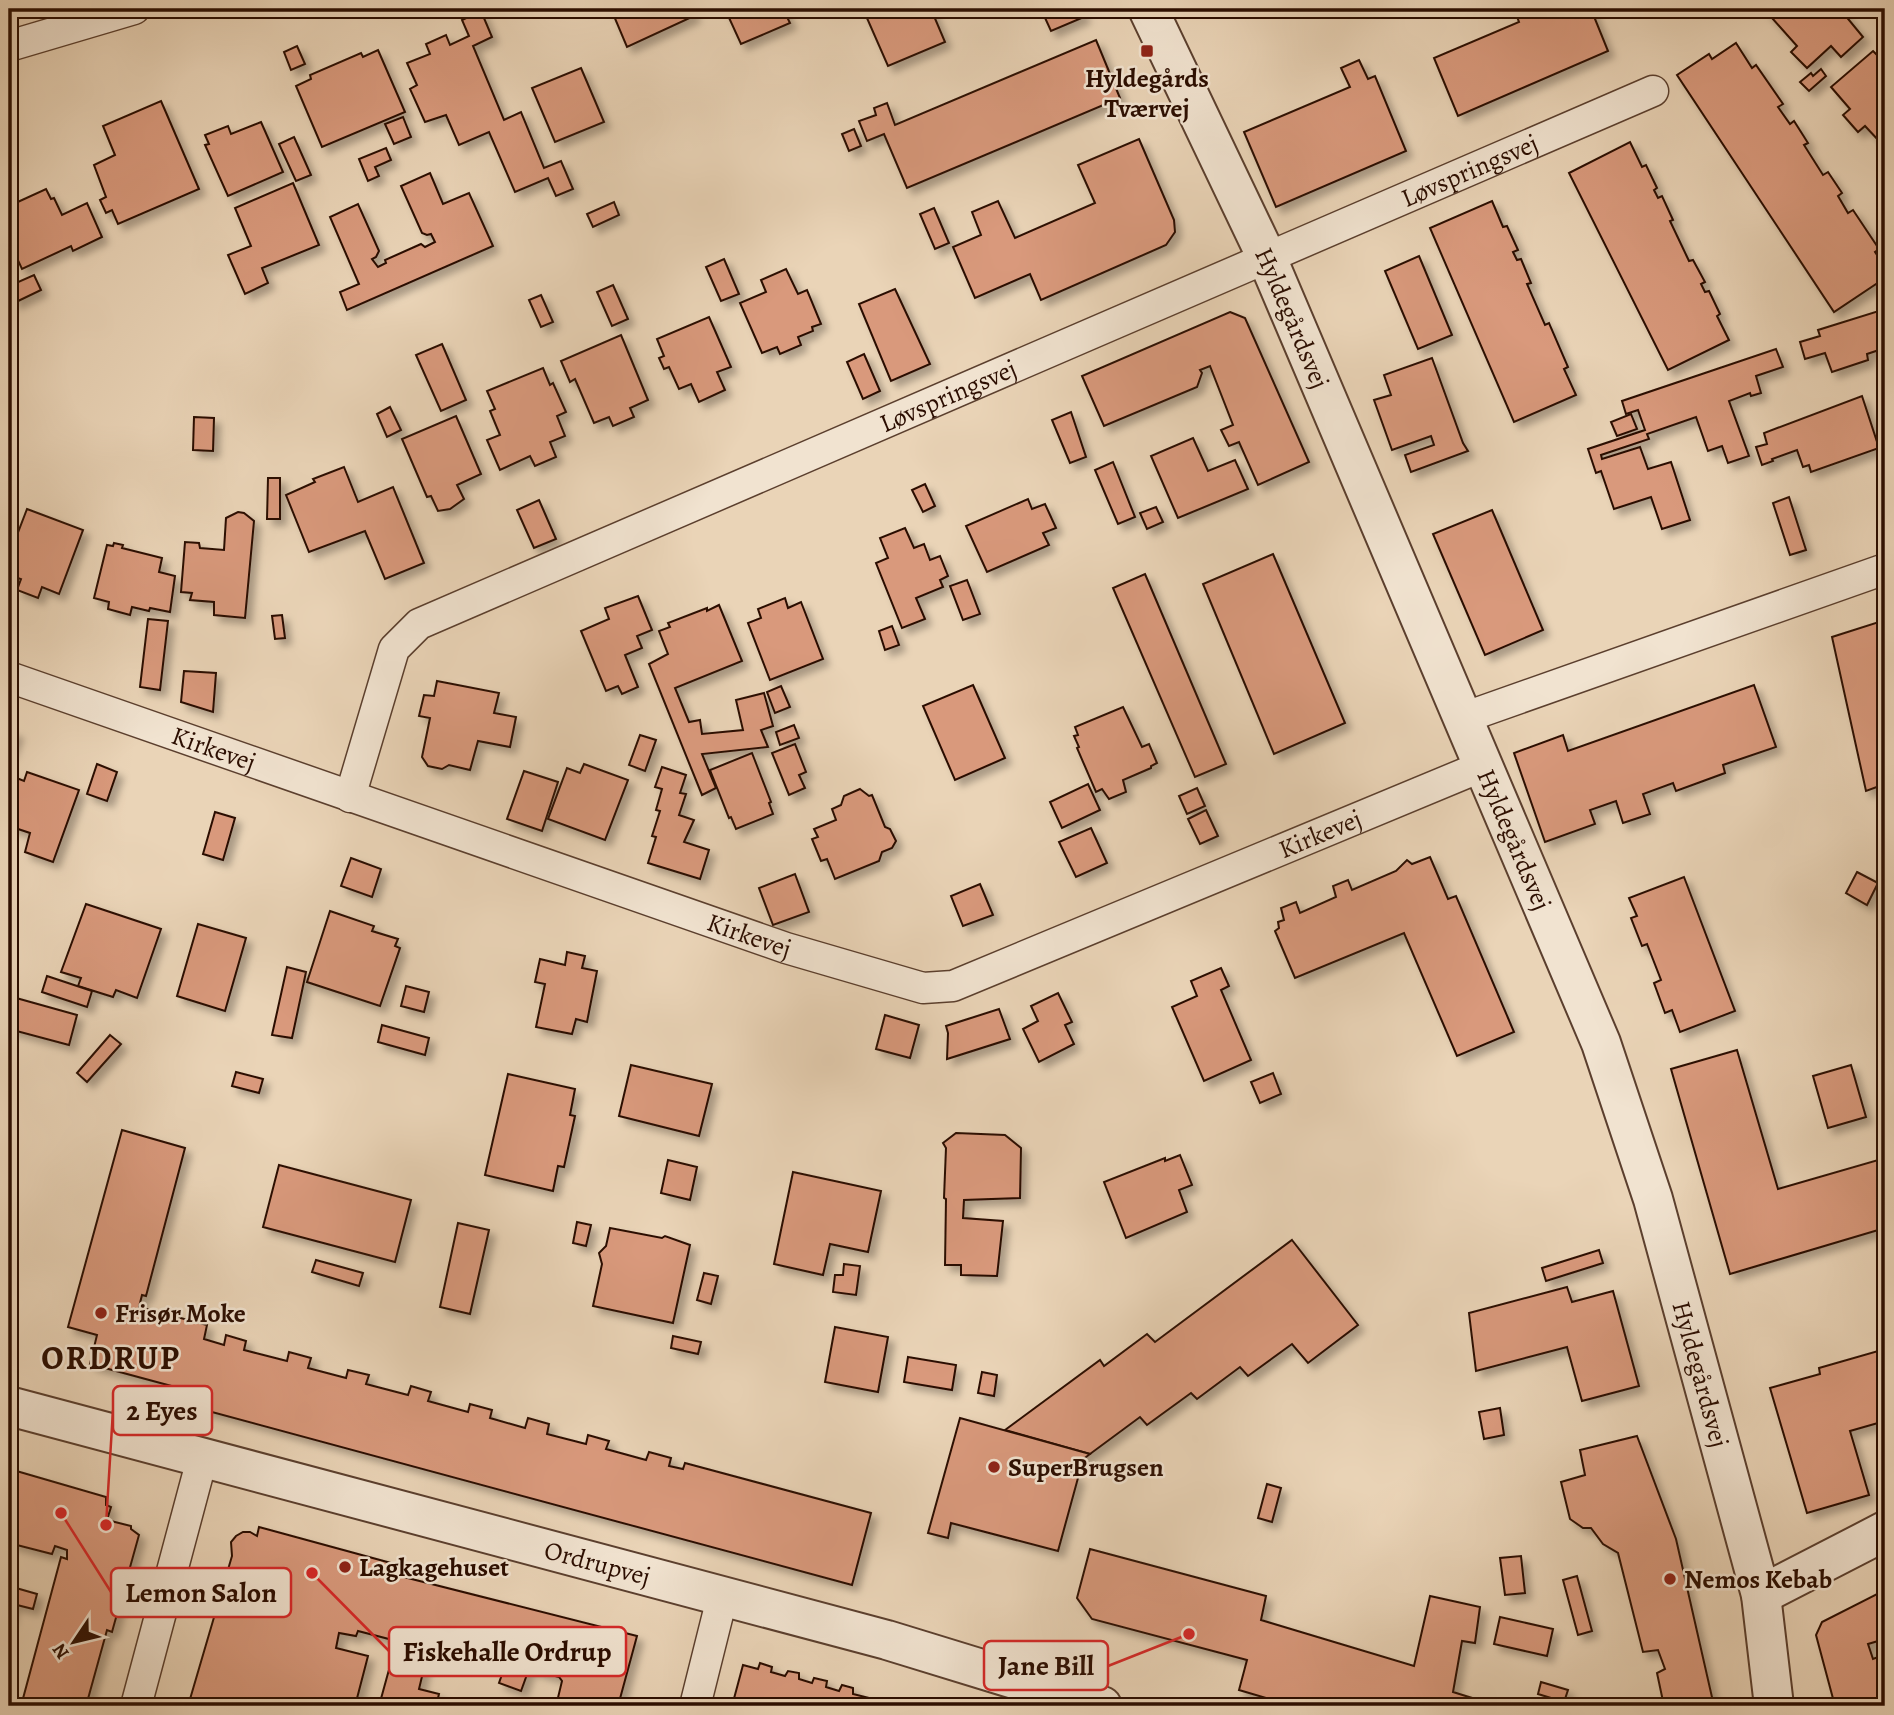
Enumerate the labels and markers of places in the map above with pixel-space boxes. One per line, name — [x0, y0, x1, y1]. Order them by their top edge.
marker: Hyldegårds Tværvej — [1139, 43, 1155, 59]
place label: Hyldegårds Tværvej — [1085, 61, 1209, 126]
place label: Frisør Moke — [115, 1296, 246, 1331]
marker: Frisør Moke — [93, 1305, 109, 1321]
callout: 2 Eyes — [113, 1386, 212, 1435]
place label: SuperBrugsen — [1008, 1450, 1164, 1485]
marker: SuperBrugsen — [986, 1459, 1002, 1475]
place label: Lagkagehuset — [359, 1550, 509, 1585]
marker: Lagkagehuset — [337, 1559, 353, 1575]
place label: Nemos Kebab — [1684, 1562, 1832, 1597]
callout: Lemon Salon — [111, 1568, 291, 1617]
marker: Nemos Kebab — [1662, 1571, 1678, 1587]
callout: Fiskehalle Ordrup — [389, 1627, 626, 1676]
callout: Jane Bill — [984, 1641, 1108, 1690]

